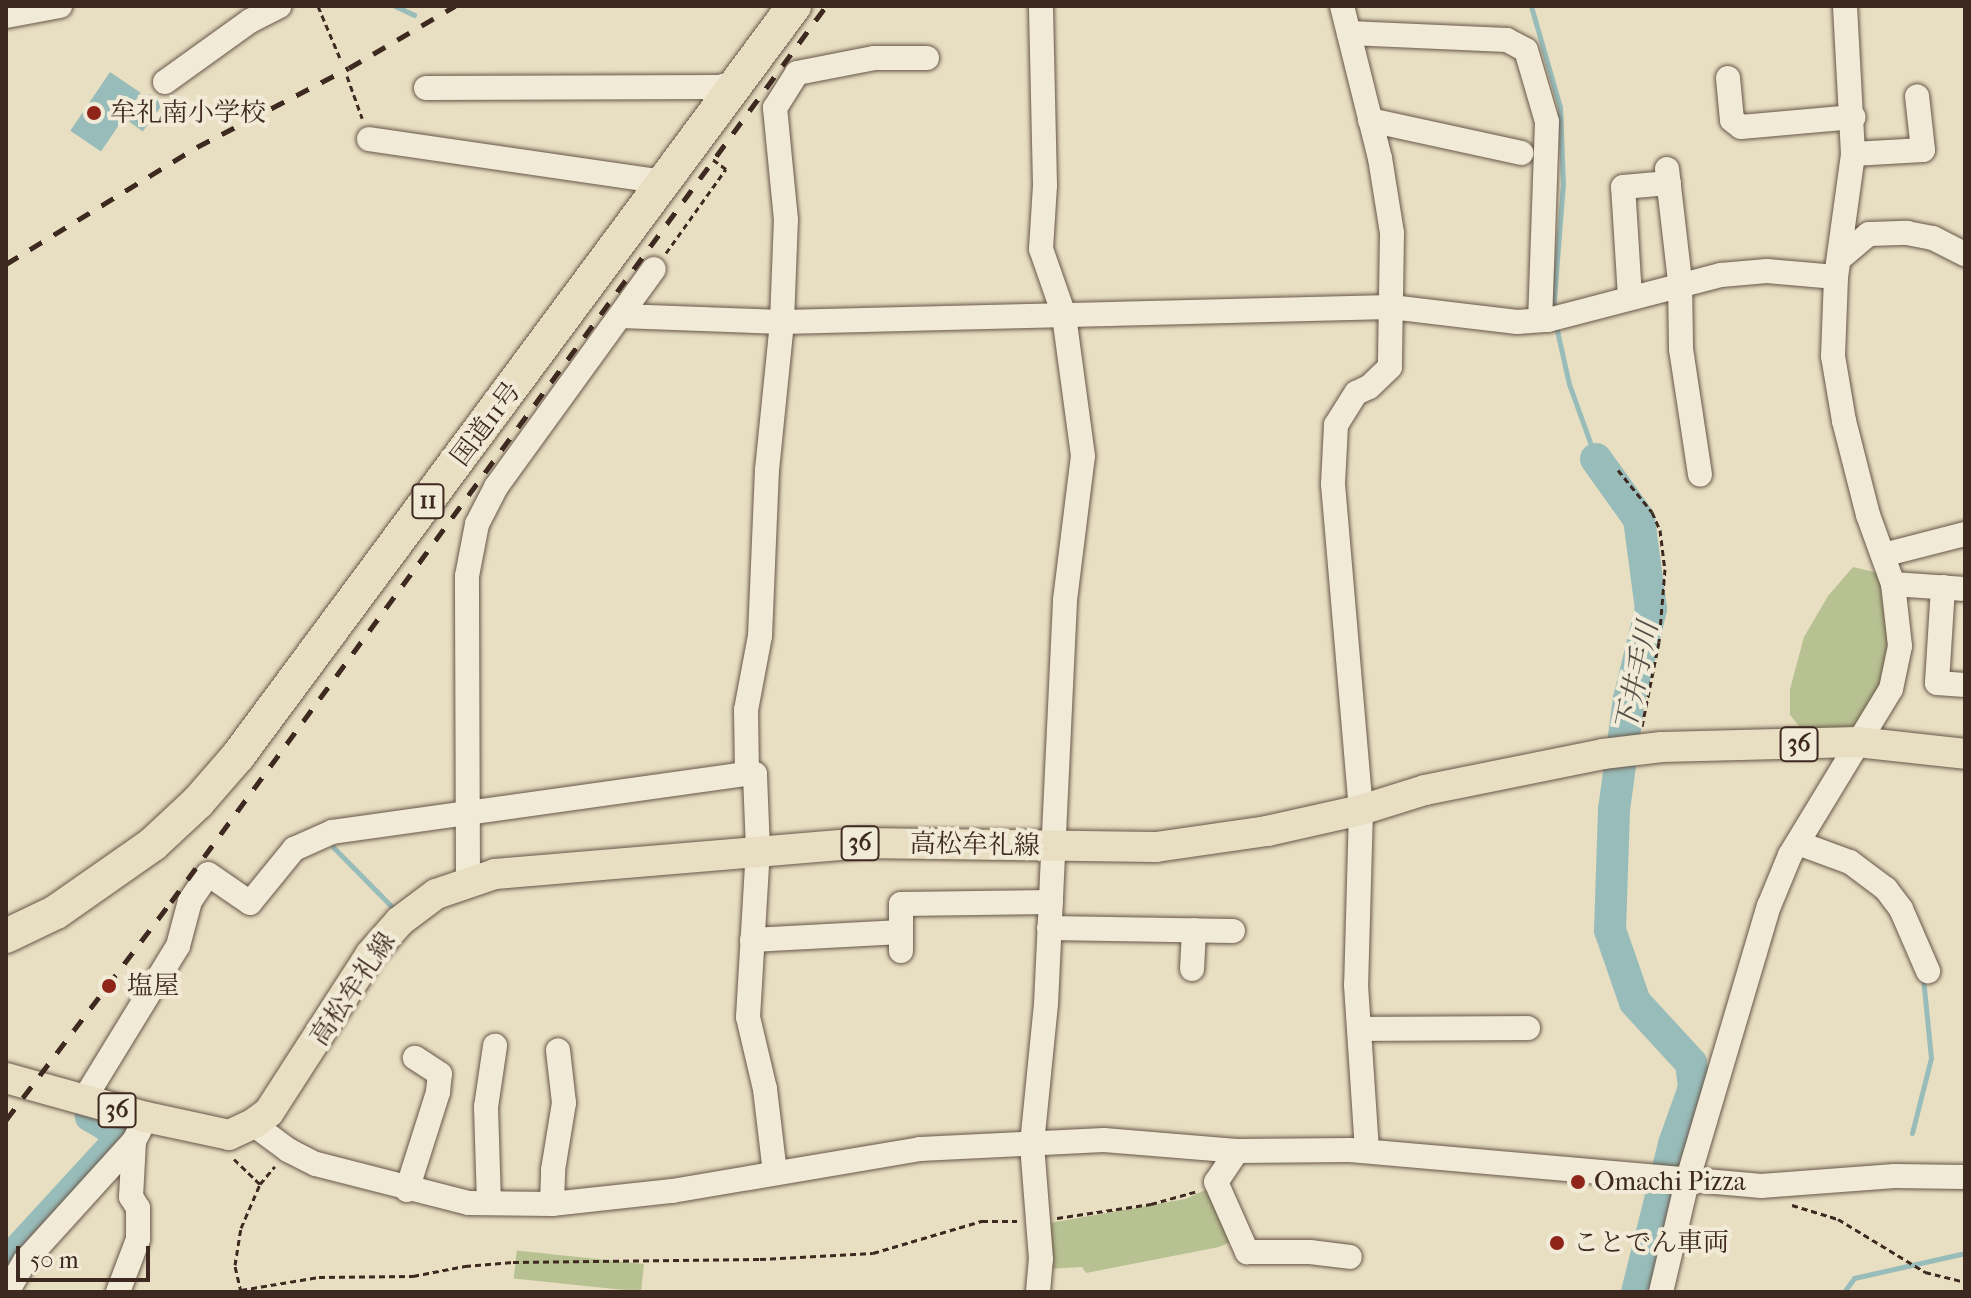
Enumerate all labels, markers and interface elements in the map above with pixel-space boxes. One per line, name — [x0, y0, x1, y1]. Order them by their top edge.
place label: 牟礼南小学校 — [110, 97, 266, 129]
marker: 牟礼南小学校 — [85, 104, 103, 122]
street label: 国道11号 — [444, 376, 528, 472]
road number: 11 — [410, 481, 446, 521]
water label: 下井手川 — [1609, 619, 1665, 735]
road number: 36 — [1779, 724, 1819, 764]
road number: 36 — [840, 823, 880, 863]
street label: 高松牟礼線 — [910, 828, 1040, 862]
street label: 高松牟礼線 — [304, 926, 402, 1052]
place label: 塩屋 — [127, 970, 179, 1002]
marker: 塩屋 — [98, 975, 120, 997]
road number: 36 — [97, 1090, 137, 1130]
place label: Omachi Pizza — [1594, 1166, 1746, 1198]
marker: Omachi Pizza — [1569, 1173, 1587, 1191]
place label: ことでん車両 — [1573, 1227, 1729, 1259]
scale bar — [20, 1230, 154, 1280]
marker: ことでん車両 — [1548, 1234, 1566, 1252]
text: 50 m — [30, 1246, 79, 1274]

